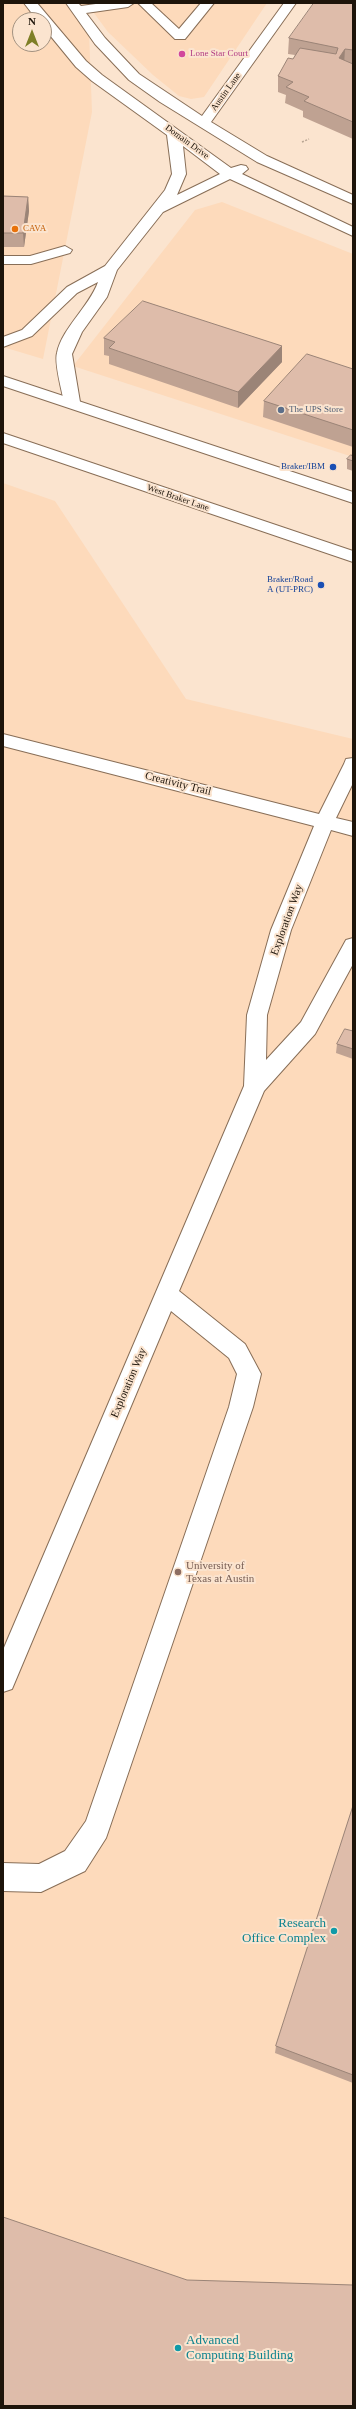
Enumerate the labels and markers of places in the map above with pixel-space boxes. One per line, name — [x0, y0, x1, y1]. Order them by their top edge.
marker: Lone Star Court — [177, 49, 187, 59]
place label: Lone Star Court — [190, 49, 248, 59]
marker: CAVA — [10, 224, 20, 234]
place label: CAVA — [23, 224, 46, 234]
marker: The UPS Store — [276, 405, 286, 415]
place label: The UPS Store — [289, 405, 343, 415]
place label: Braker/IBM — [281, 462, 325, 472]
marker: Braker/IBM — [328, 462, 338, 472]
place label: Braker/Road A (UT-PRC) — [267, 575, 313, 596]
marker: Braker/Road A (UT-PRC) — [316, 580, 326, 590]
place label: University of Texas at Austin — [186, 1559, 254, 1585]
marker: University of Texas at Austin — [173, 1567, 183, 1577]
place label: Research Office Complex — [242, 1916, 326, 1947]
marker: Research Office Complex — [329, 1926, 339, 1936]
place label: Advanced Computing Building — [186, 2333, 293, 2364]
marker: Advanced Computing Building — [173, 2343, 183, 2353]

